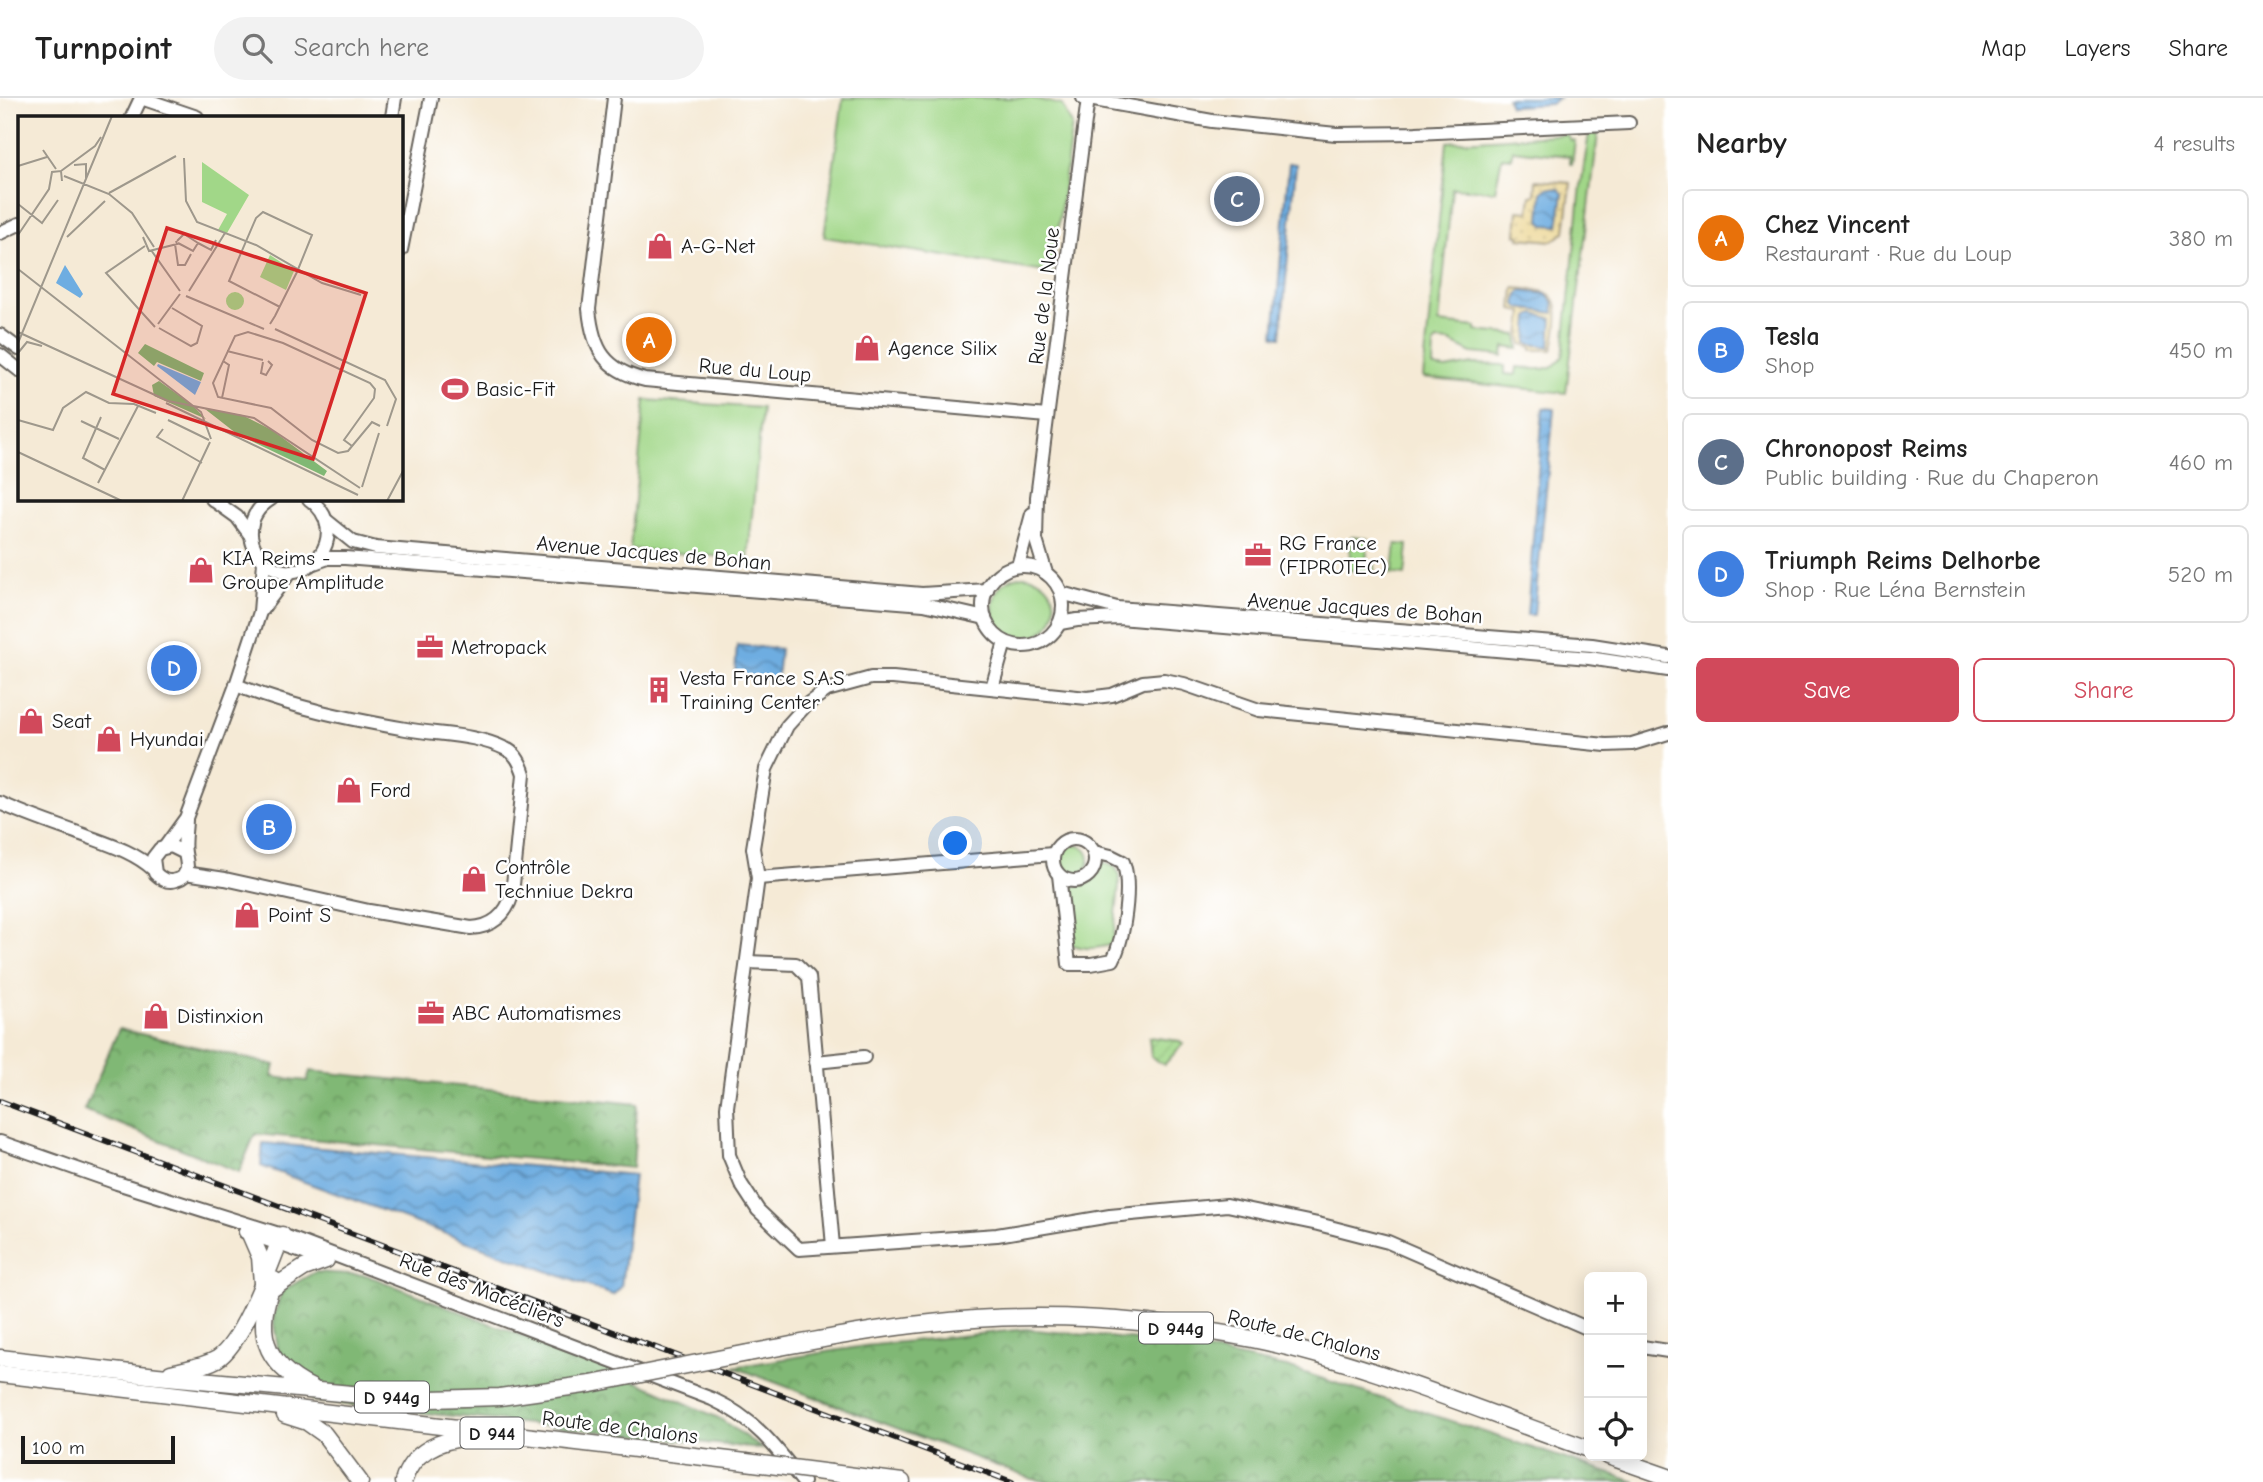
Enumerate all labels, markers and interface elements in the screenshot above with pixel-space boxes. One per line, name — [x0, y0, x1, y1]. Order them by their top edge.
search box — [214, 17, 704, 80]
text: Turnpoint — [35, 29, 172, 67]
icon: search — [238, 29, 276, 67]
text: Search here — [294, 33, 429, 63]
text: Map — [1981, 34, 2027, 62]
text: Layers — [2065, 34, 2130, 62]
text: Share — [2168, 34, 2228, 62]
inset map — [18, 116, 402, 500]
text: Nearby — [1696, 126, 1787, 161]
text: 4 results — [2153, 130, 2235, 157]
pin: C — [1214, 173, 1260, 225]
text: Chez Vincent — [1765, 210, 1910, 240]
text: A — [1715, 225, 1727, 252]
text: 380 m — [2169, 225, 2233, 252]
street label: Rue de la Noue — [1024, 226, 1064, 366]
shop icon: A-G-Net — [645, 231, 675, 261]
place label: A-G-Net — [681, 234, 756, 258]
text: Restaurant · Rue du Loup — [1765, 240, 2012, 267]
pin: A — [626, 314, 672, 366]
text: Tesla — [1765, 322, 1820, 352]
shop icon: Agence Silix — [852, 333, 882, 363]
place label: Agence Silix — [888, 336, 997, 360]
text: B — [1714, 337, 1728, 364]
text: 450 m — [2169, 337, 2233, 364]
text: Shop — [1765, 352, 1814, 379]
street label: Rue du Loup — [698, 353, 812, 387]
sports icon: Basic-Fit — [440, 374, 470, 404]
place label: Basic-Fit — [476, 377, 556, 401]
text: Chronopost Reims — [1765, 434, 1967, 464]
text: C — [1714, 449, 1728, 476]
text: 460 m — [2169, 449, 2233, 476]
text: Public building · Rue du Chaperon — [1765, 464, 2099, 491]
street label: Avenue Jacques de Bohan — [535, 531, 773, 575]
place label: RG France (FIPROTEC) — [1279, 531, 1387, 579]
office icon: RG France (FIPROTEC) — [1243, 540, 1273, 570]
place label: KIA Reims - Groupe Amplitude — [222, 546, 384, 594]
text: Triumph Reims Delhorbe — [1765, 546, 2041, 576]
shop icon: KIA Reims - Groupe Amplitude — [186, 555, 216, 585]
text: D — [1714, 561, 1728, 588]
text: 520 m — [2168, 561, 2233, 588]
text: Shop · Rue Léna Bernstein — [1765, 576, 2026, 603]
street label: Avenue Jacques de Bohan — [1247, 588, 1483, 628]
office icon: Metropack — [415, 632, 445, 662]
place label: Metropack — [451, 635, 547, 659]
pin: D — [151, 642, 197, 694]
button: Save — [1696, 658, 1959, 722]
button: Share — [1973, 658, 2235, 722]
place label: Vesta France S.A.S Training Center — [680, 666, 844, 714]
building icon: Vesta France S.A.S Training Center — [644, 675, 674, 705]
shop icon: Seat — [16, 706, 46, 736]
place label: Seat — [52, 709, 92, 733]
shop icon: Hyundai — [94, 724, 124, 754]
place label: Hyundai — [130, 727, 204, 751]
shop icon: Ford — [334, 775, 364, 805]
place label: Ford — [370, 778, 411, 802]
pin: B — [246, 801, 292, 853]
your location — [938, 826, 972, 860]
place label: Contrôle Techniue Dekra — [495, 855, 634, 903]
shop icon: Contrôle Techniue Dekra — [459, 864, 489, 894]
shop icon: Point S — [232, 900, 262, 930]
place label: Point S — [268, 903, 331, 927]
office icon: ABC Automatismes — [416, 998, 446, 1028]
shop icon: Distinxion — [141, 1001, 171, 1031]
place label: ABC Automatismes — [452, 1001, 621, 1025]
place label: Distinxion — [177, 1004, 264, 1028]
street label: Rue des Macécliers — [396, 1248, 568, 1332]
map controls — [1584, 1272, 1647, 1461]
button: + — [1584, 1272, 1647, 1335]
street label: Route de Chalons — [1225, 1304, 1383, 1366]
road number: D 944g — [1139, 1312, 1213, 1344]
button: − — [1584, 1335, 1647, 1398]
road number: D 944g — [355, 1382, 429, 1413]
button: locate — [1584, 1398, 1647, 1461]
street label: Route de Chalons — [541, 1406, 699, 1448]
road number: D 944 — [461, 1418, 524, 1448]
scale bar — [21, 1433, 175, 1465]
text: 100 m — [32, 1437, 85, 1459]

